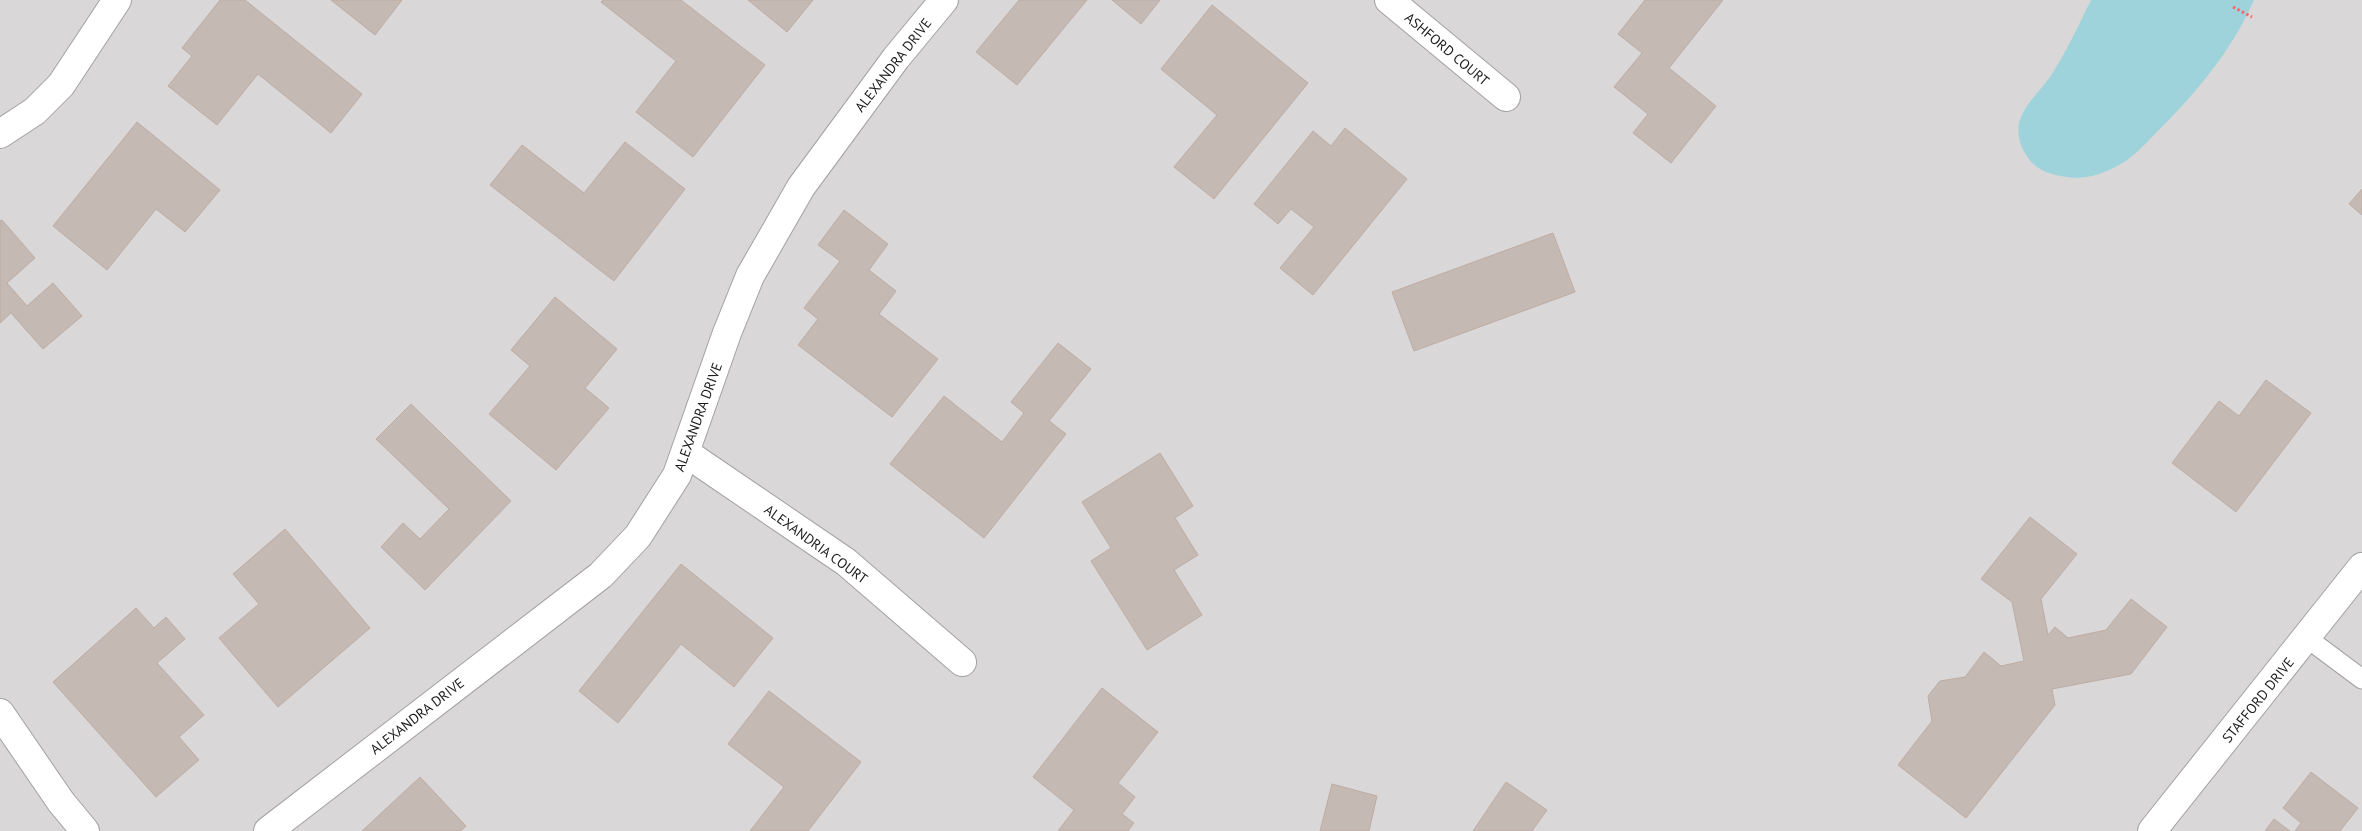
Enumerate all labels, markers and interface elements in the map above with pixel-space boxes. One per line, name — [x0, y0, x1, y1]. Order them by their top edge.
street label: ASHFORD COURT — [1401, 8, 1493, 90]
street label: ALEXANDRA DRIVE — [851, 14, 935, 116]
street label: ALEXANDRA DRIVE — [670, 360, 726, 474]
street label: ALEXANDRIA COURT — [761, 500, 871, 588]
street label: STAFFORD DRIVE — [2218, 654, 2298, 746]
street label: ALEXANDRA DRIVE — [366, 674, 468, 758]

